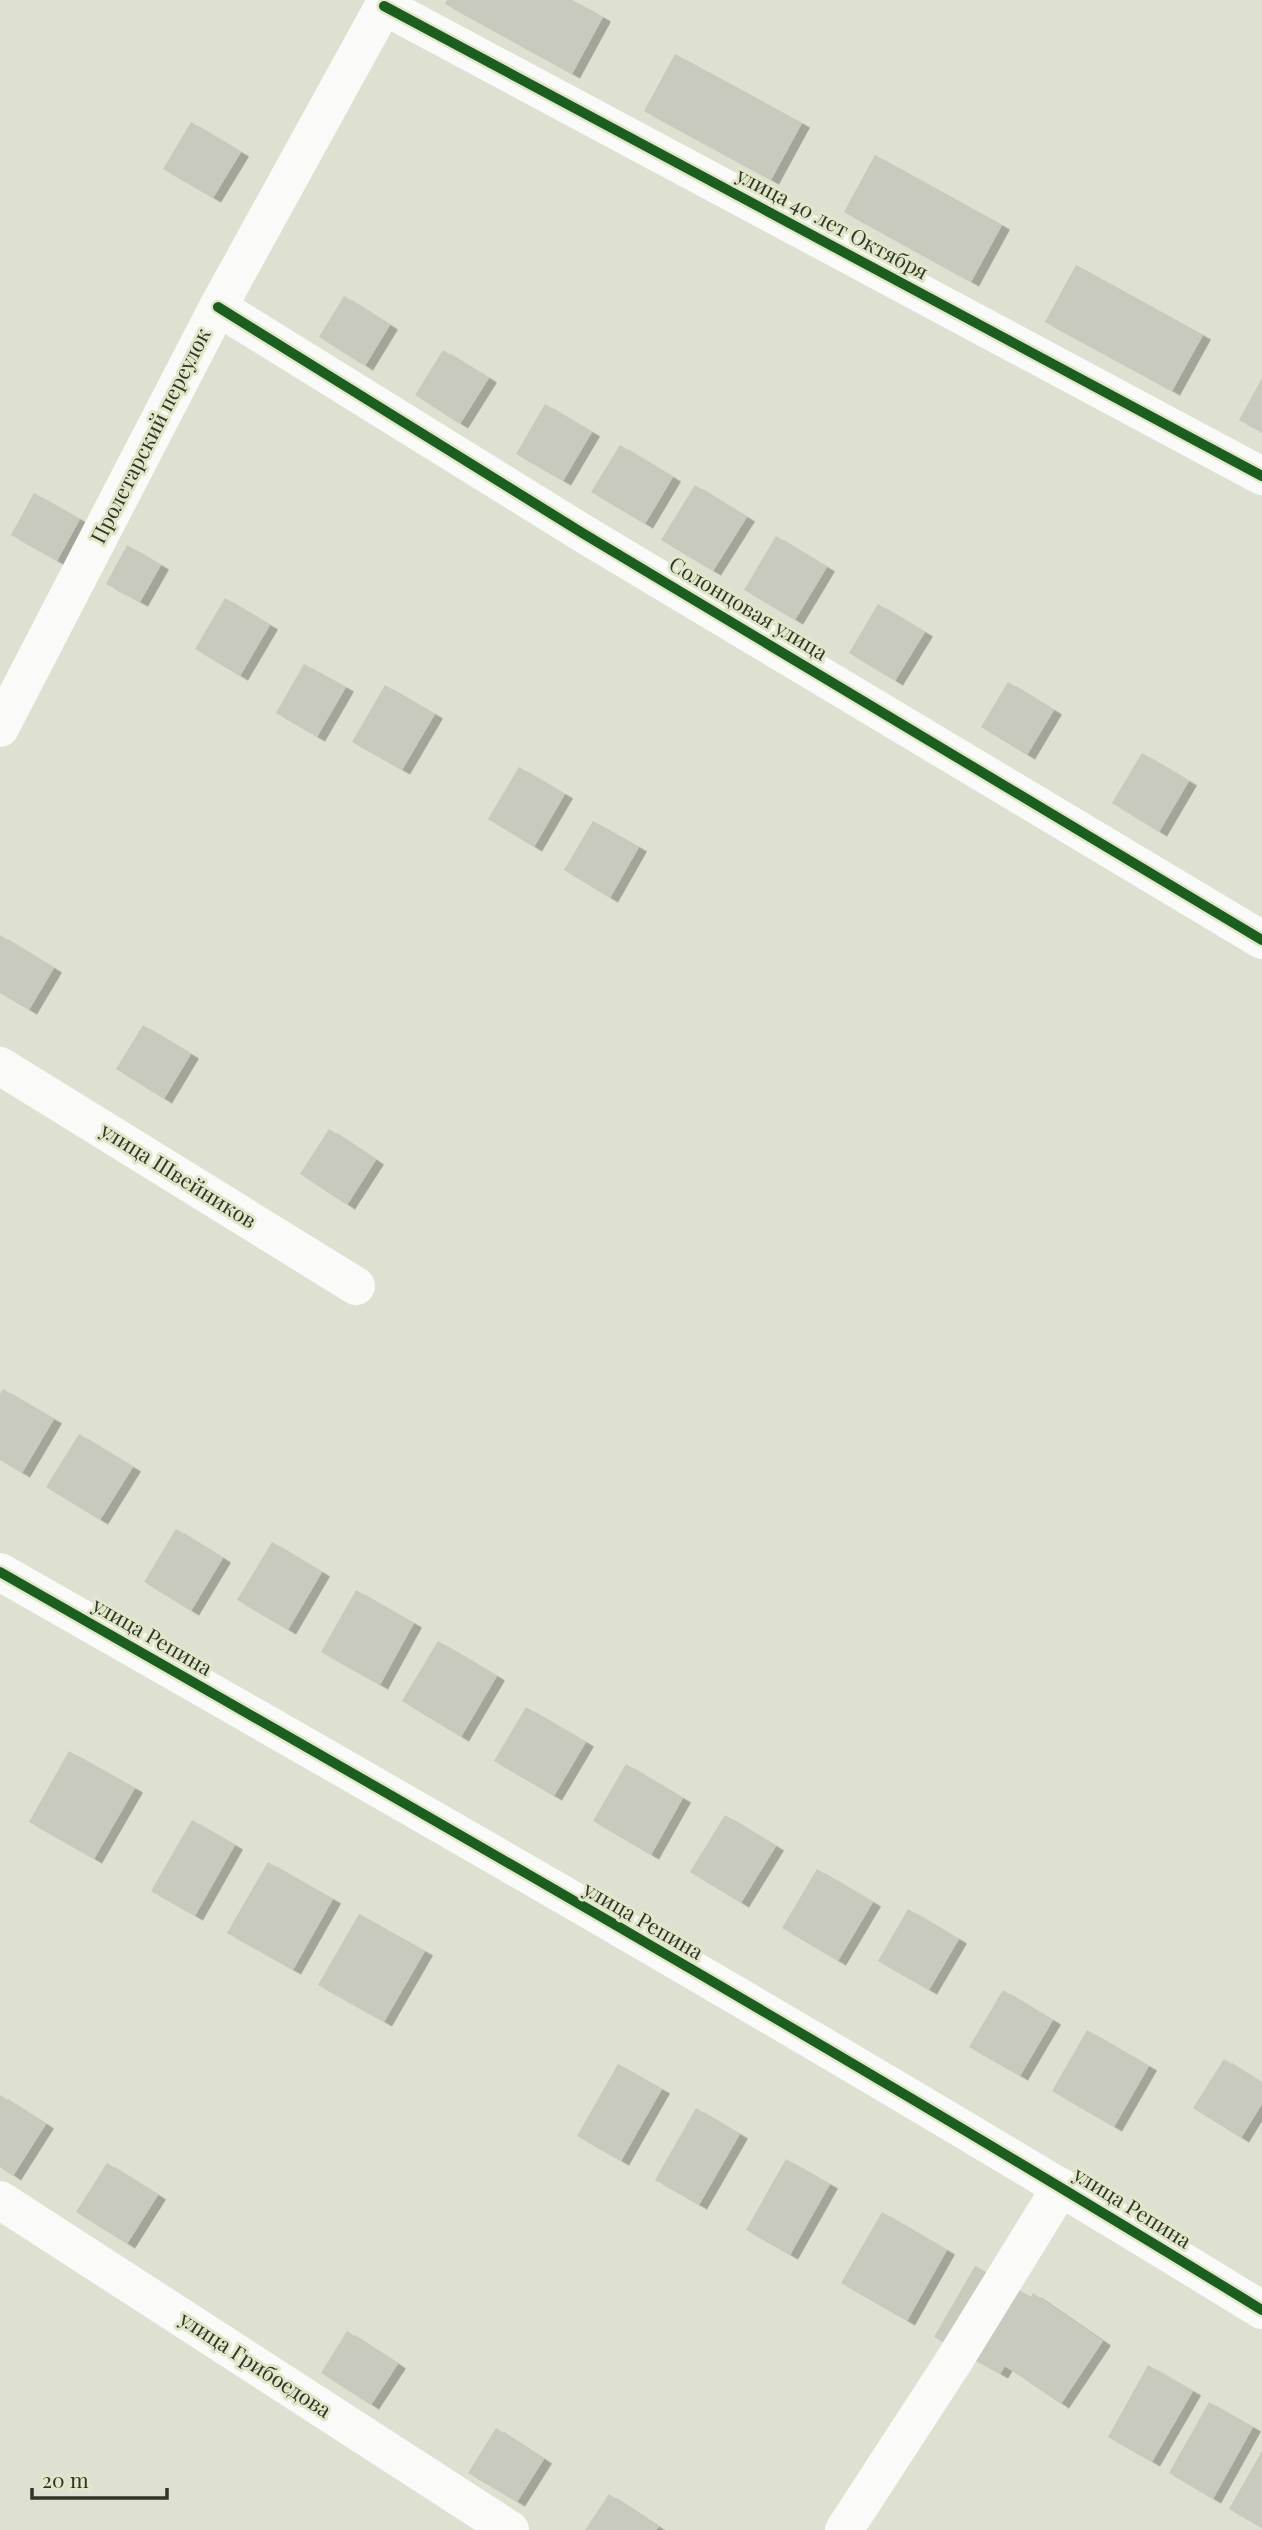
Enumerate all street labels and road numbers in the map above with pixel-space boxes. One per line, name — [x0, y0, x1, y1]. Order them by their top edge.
street label: улица 40 лет Октября — [731, 159, 934, 285]
street label: Пролетарский переулок — [83, 323, 216, 548]
street label: Солонцовая улица — [665, 549, 834, 666]
street label: улица Швейников — [95, 1114, 262, 1234]
street label: улица Репина — [87, 1589, 218, 1681]
street label: улица Репина — [578, 1873, 709, 1965]
street label: улица Репина — [1068, 2158, 1198, 2254]
street label: улица Грибоедова — [174, 2303, 338, 2423]

